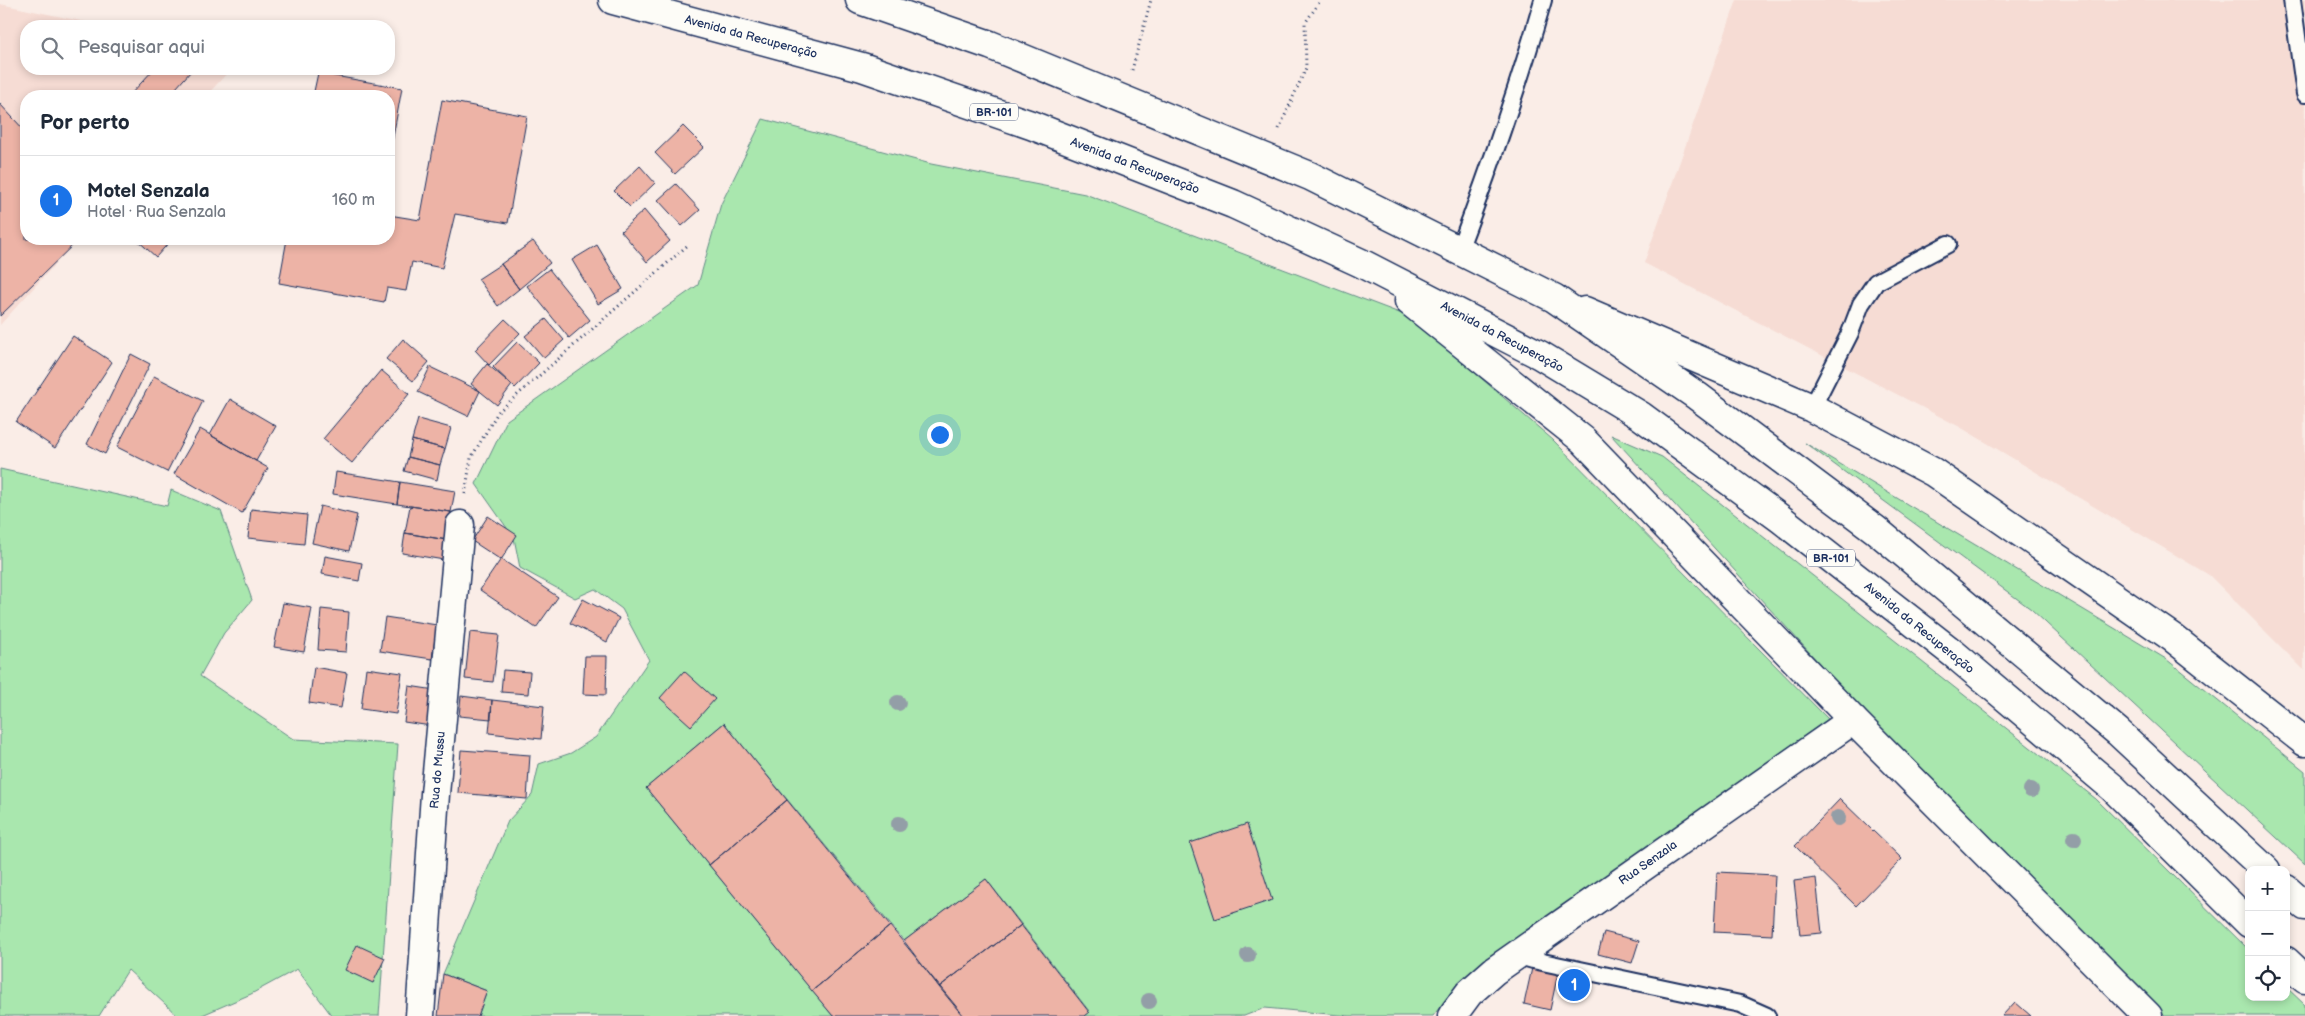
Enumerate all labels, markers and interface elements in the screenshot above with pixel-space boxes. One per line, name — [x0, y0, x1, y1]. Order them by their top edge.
street label: Avenida da Recuperação — [683, 12, 819, 62]
search box — [20, 20, 395, 75]
icon: search — [38, 34, 66, 62]
text: Pesquisar aqui — [78, 36, 205, 59]
road number: BR-101 — [970, 104, 1018, 120]
text: Por perto — [40, 110, 130, 135]
street label: Avenida da Recuperação — [1068, 134, 1202, 198]
text: Motel Senzala — [87, 180, 210, 203]
text: 1 — [53, 191, 59, 210]
text: 160 m — [332, 191, 375, 210]
text: Hotel · Rua Senzala — [87, 203, 226, 222]
street label: Avenida da Recuperação — [1438, 298, 1566, 376]
your location — [927, 422, 953, 448]
road number: BR-101 — [1807, 550, 1855, 566]
street label: Avenida da Recuperação — [1861, 579, 1977, 677]
street label: Rua do Mussu — [427, 731, 449, 809]
street label: Rua Senzala — [1616, 837, 1680, 889]
map controls — [2245, 866, 2290, 1001]
button: + — [2245, 866, 2290, 911]
button: − — [2245, 911, 2290, 956]
button: locate — [2245, 956, 2290, 1001]
pin: 1 — [1558, 966, 1590, 1004]

